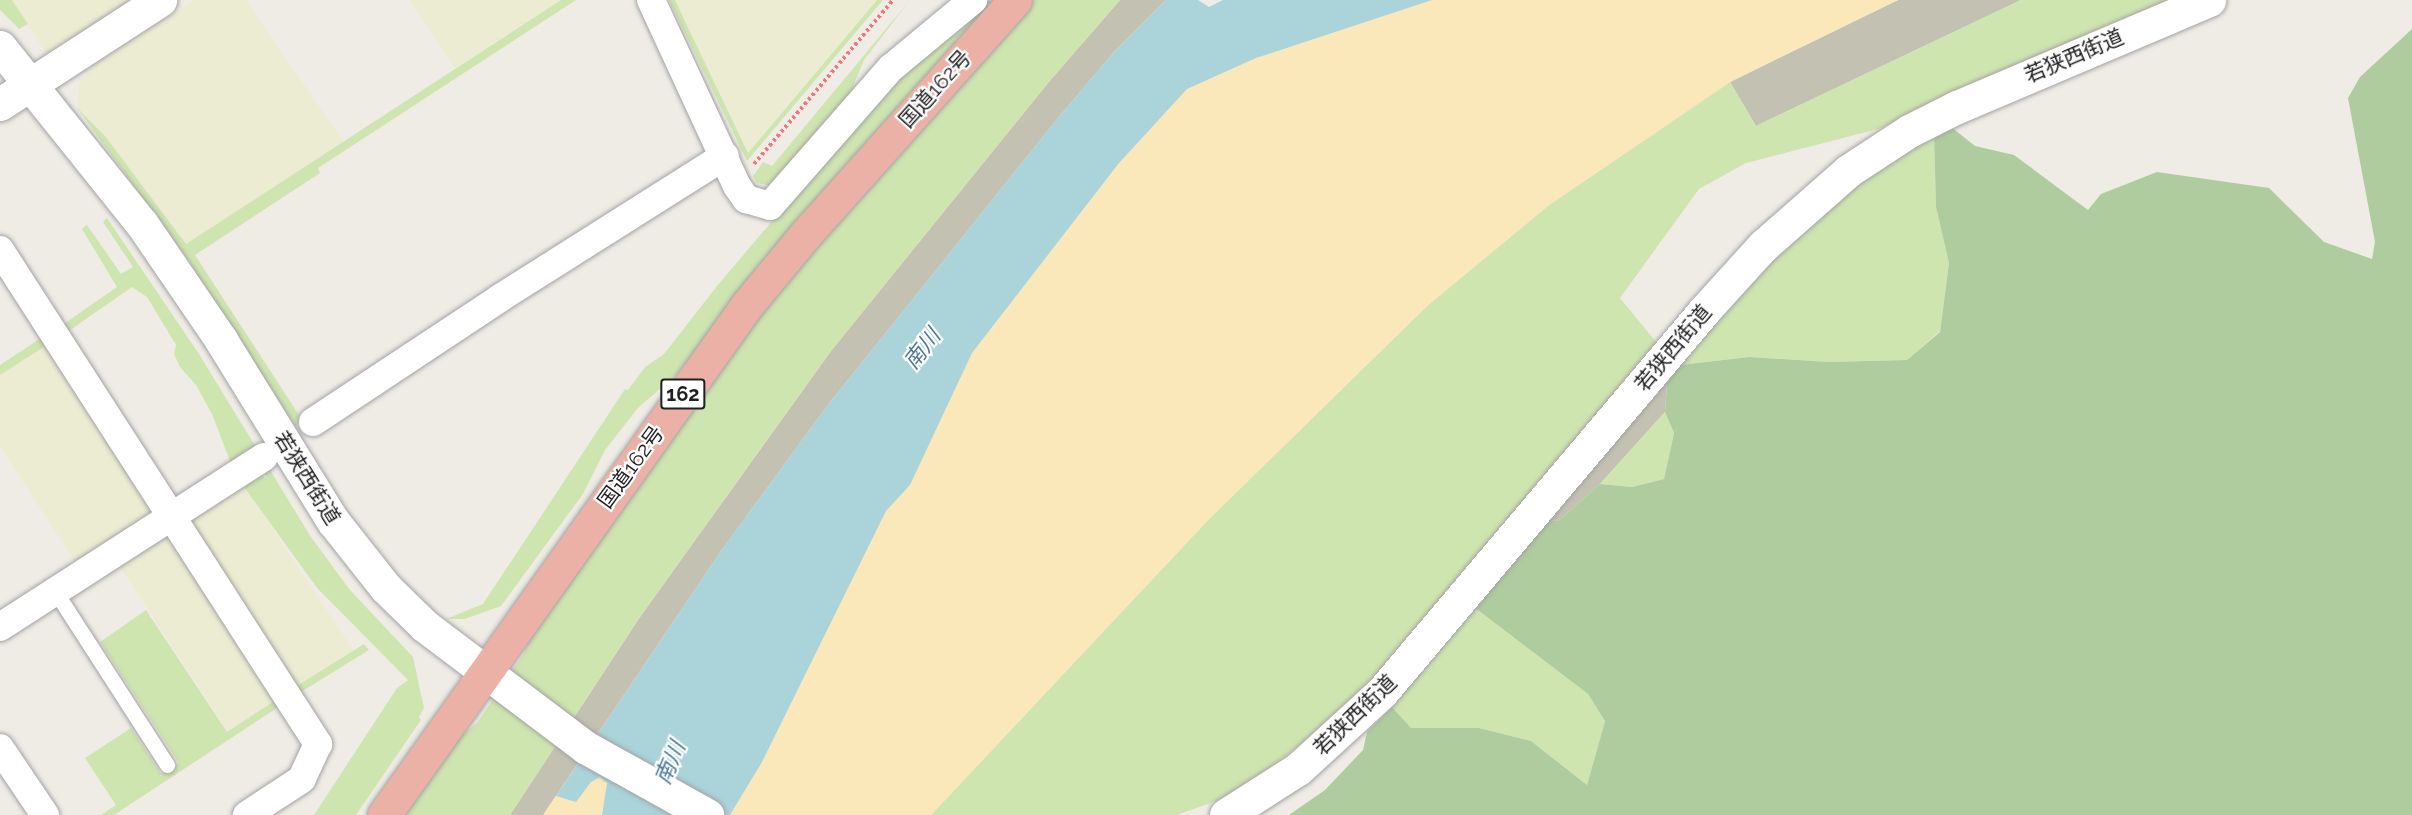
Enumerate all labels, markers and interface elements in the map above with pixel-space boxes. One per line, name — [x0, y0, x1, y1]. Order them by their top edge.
street label: 若狭西街道 — [2021, 24, 2127, 88]
street label: 国道162号 — [894, 45, 976, 133]
street label: 若狭西街道 — [1630, 300, 1716, 396]
water label: 南川 — [898, 324, 946, 374]
road number: 162 — [659, 377, 707, 411]
street label: 国道162号 — [593, 421, 669, 513]
street label: 若狭西街道 — [268, 427, 346, 529]
street label: 若狭西街道 — [1308, 669, 1402, 761]
water label: 南川 — [649, 738, 691, 788]

